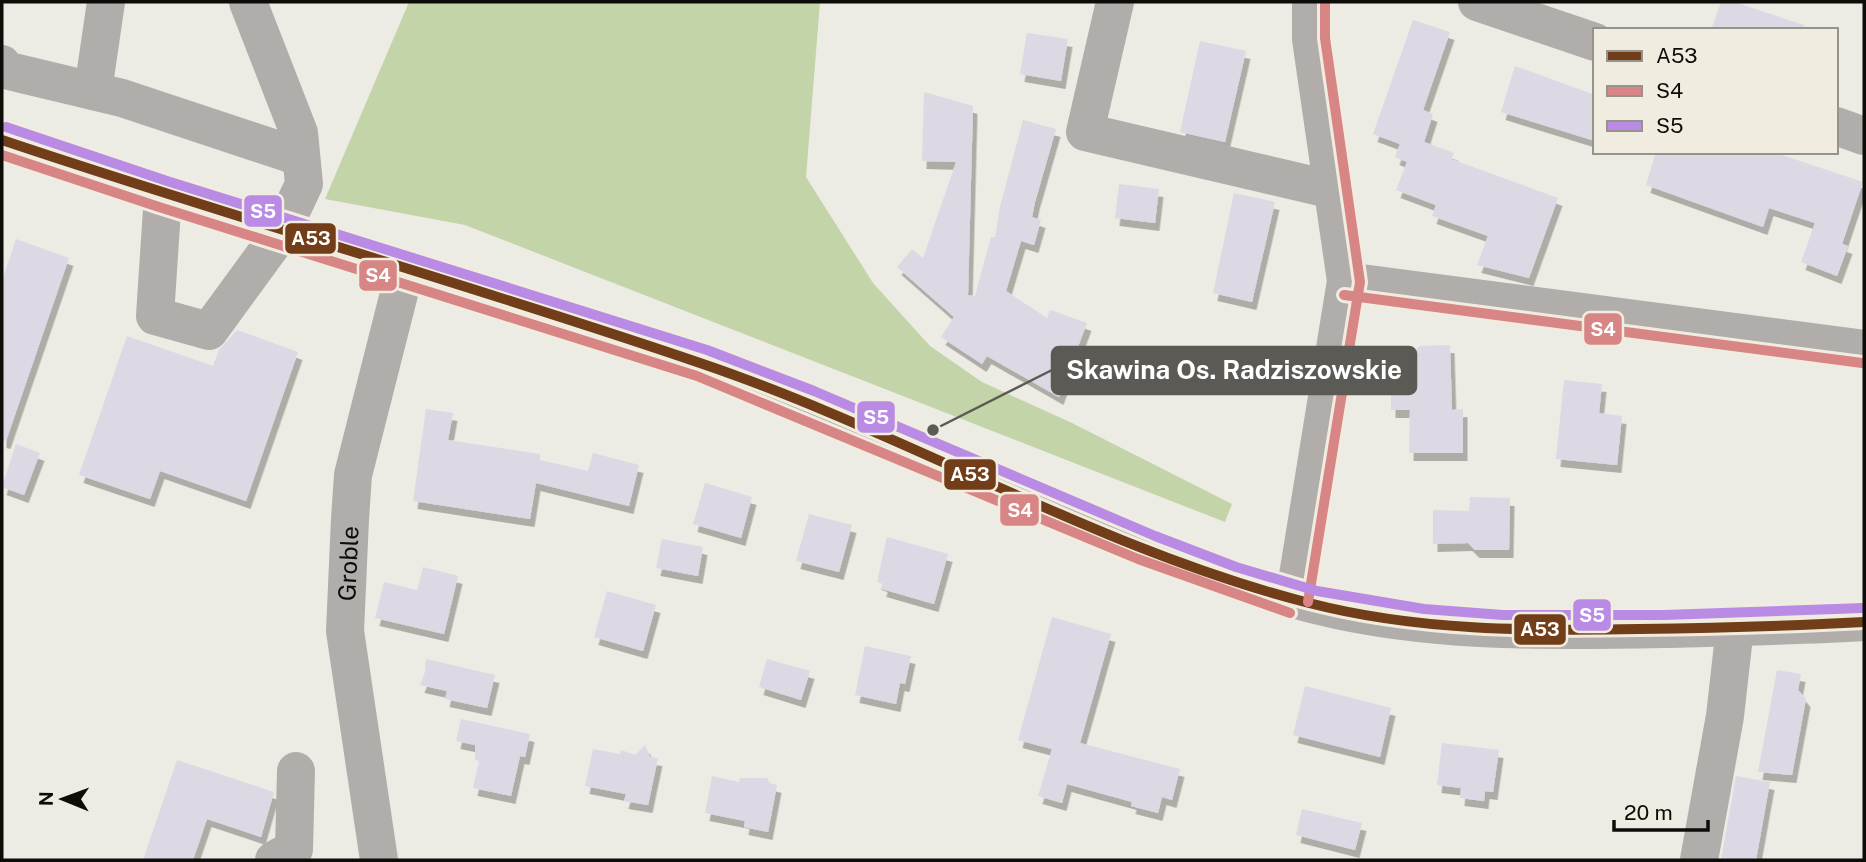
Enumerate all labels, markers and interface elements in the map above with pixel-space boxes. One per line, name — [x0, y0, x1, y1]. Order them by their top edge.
legend — [1593, 28, 1838, 154]
text: A53 — [1656, 43, 1698, 68]
text: S4 — [1656, 78, 1683, 103]
text: S5 — [1656, 113, 1684, 138]
line badge: S5 — [243, 194, 283, 228]
text: S5 — [250, 200, 276, 222]
line badge: A53 — [284, 222, 337, 255]
text: A53 — [291, 227, 331, 249]
line badge: S4 — [358, 259, 398, 292]
text: S4 — [365, 264, 391, 286]
line badge: S4 — [1583, 312, 1623, 346]
text: S4 — [1590, 318, 1616, 340]
callout: Skawina Os. Radziszowskie — [1052, 347, 1416, 394]
text: Skawina Os. Radziszowskie — [1066, 354, 1402, 385]
line badge: S5 — [856, 400, 896, 434]
text: S5 — [863, 406, 889, 428]
line badge: A53 — [943, 458, 997, 491]
text: A53 — [950, 463, 990, 485]
line badge: S4 — [999, 493, 1040, 527]
text: S4 — [1007, 499, 1033, 521]
street label: Groble — [332, 525, 364, 602]
line badge: S5 — [1572, 598, 1612, 632]
text: S5 — [1579, 604, 1605, 626]
line badge: A53 — [1513, 613, 1567, 646]
text: A53 — [1520, 618, 1560, 640]
north arrow — [28, 764, 98, 834]
scale bar — [1614, 788, 1708, 832]
text: N — [35, 791, 57, 806]
text: 20 m — [1624, 800, 1673, 825]

